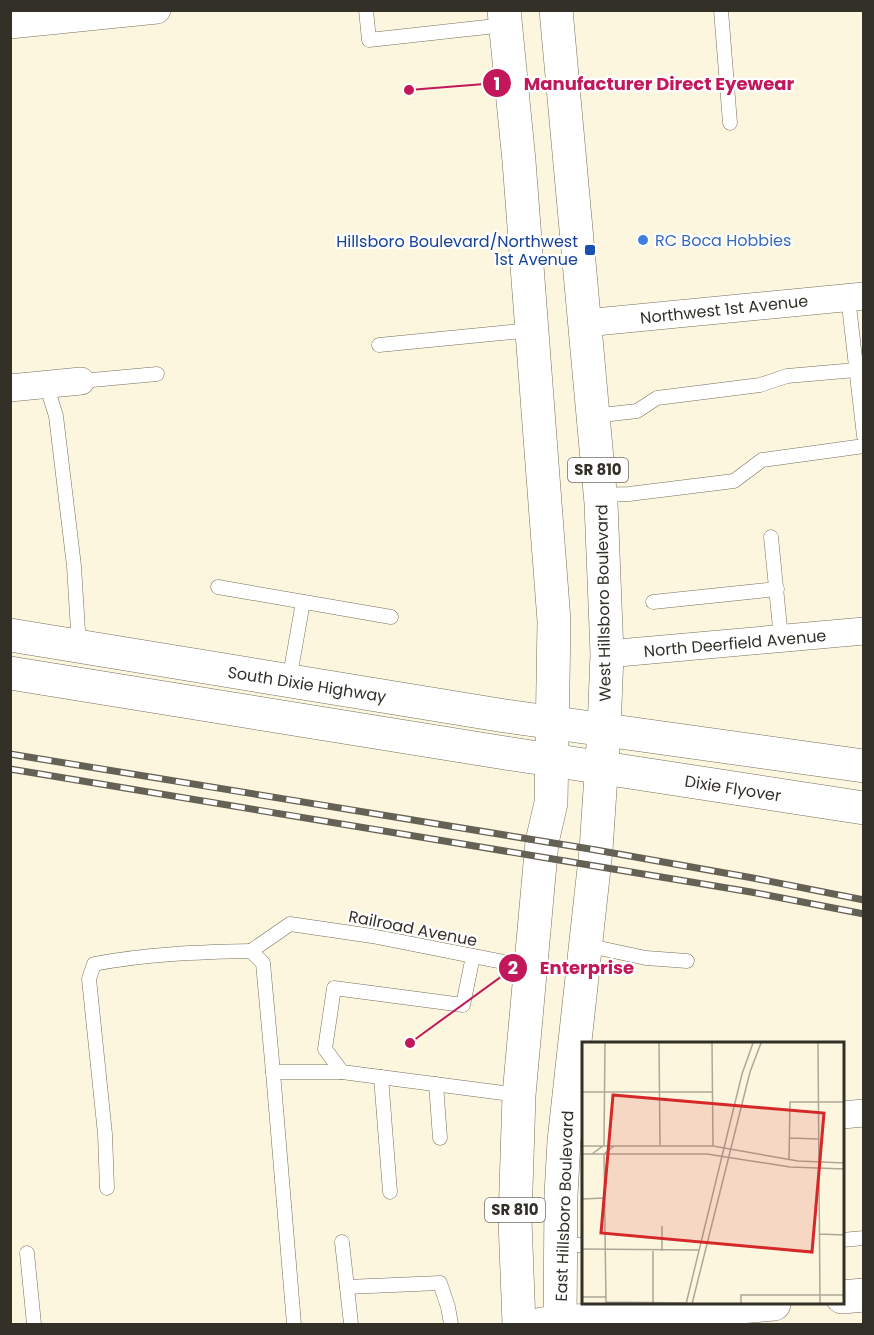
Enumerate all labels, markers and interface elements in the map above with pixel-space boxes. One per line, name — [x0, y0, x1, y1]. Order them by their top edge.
callout: Manufacturer Direct Eyewear — [482, 65, 806, 101]
text: 1 — [494, 71, 500, 96]
text: Manufacturer Direct Eyewear — [524, 71, 794, 96]
place label: RC Boca Hobbies — [655, 229, 791, 252]
place label: Hillsboro Boulevard/Northwest 1st Avenue — [336, 230, 578, 271]
marker: RC Boca Hobbies — [636, 233, 650, 247]
marker: Hillsboro Boulevard/Northwest 1st Avenue — [583, 243, 597, 257]
street label: Northwest 1st Avenue — [639, 289, 809, 330]
road number: SR 810 — [568, 458, 628, 482]
street label: West Hillsboro Boulevard — [590, 504, 617, 702]
street label: North Deerfield Avenue — [643, 624, 827, 663]
street label: South Dixie Highway — [226, 661, 388, 708]
street label: Dixie Flyover — [683, 770, 783, 807]
street label: Railroad Avenue — [347, 905, 479, 952]
callout: Enterprise — [498, 950, 646, 986]
text: 2 — [508, 955, 518, 980]
text: Enterprise — [540, 955, 634, 980]
inset map — [582, 1042, 844, 1305]
street label: East Hillsboro Boulevard — [550, 1110, 579, 1302]
road number: SR 810 — [485, 1198, 545, 1222]

